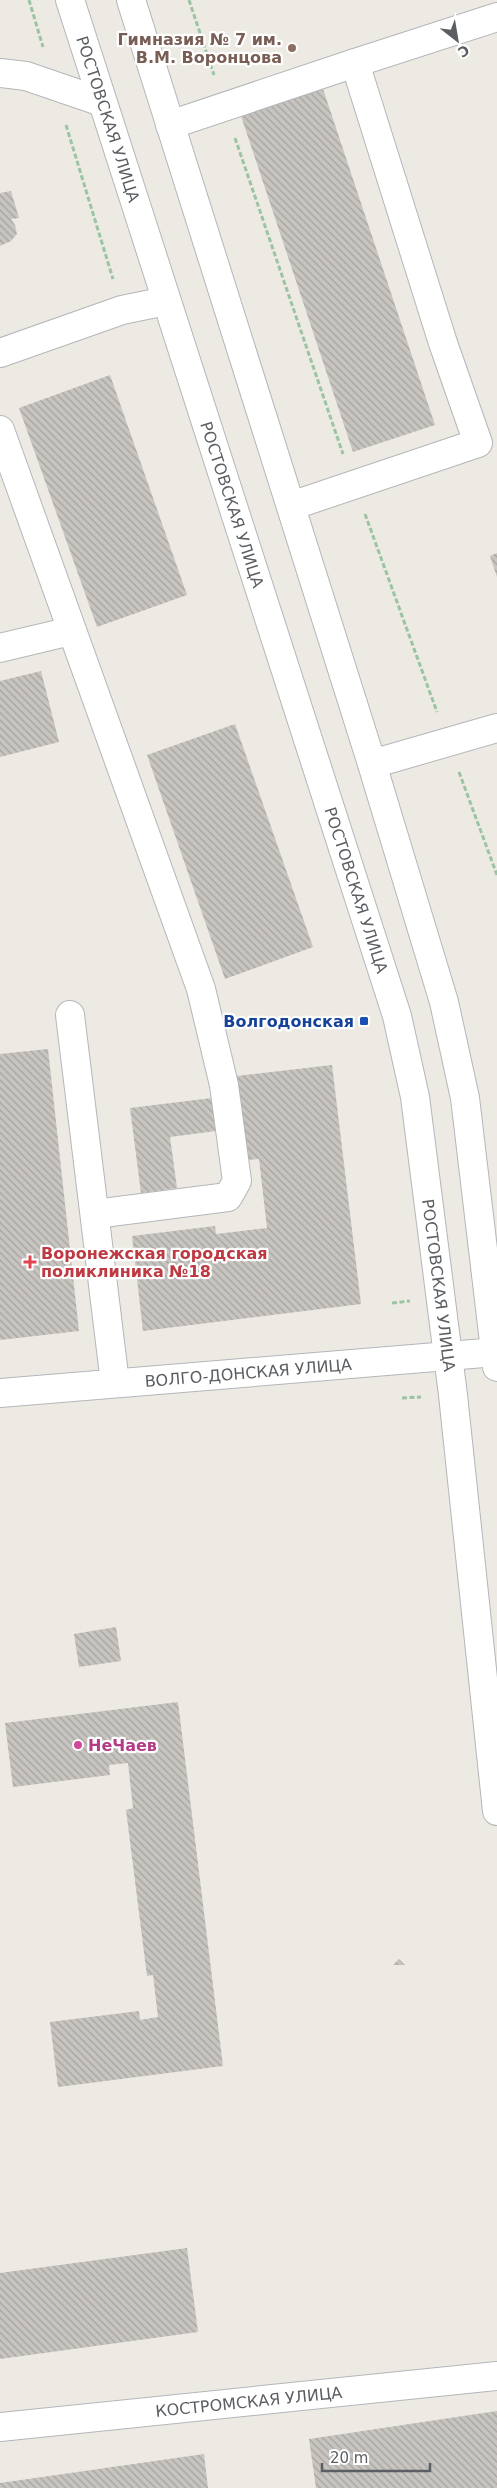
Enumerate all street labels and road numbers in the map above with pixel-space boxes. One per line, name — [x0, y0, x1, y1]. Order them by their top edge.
street label: РОСТОВСКАЯ УЛИЦА — [72, 34, 143, 205]
street label: РОСТОВСКАЯ УЛИЦА — [196, 419, 268, 590]
street label: РОСТОВСКАЯ УЛИЦА — [320, 805, 392, 976]
street label: РОСТОВСКАЯ УЛИЦА — [418, 1198, 459, 1373]
street label: ВОЛГО-ДОНСКАЯ УЛИЦА — [144, 1355, 353, 1391]
street label: КОСТРОМСКАЯ УЛИЦА — [154, 2383, 343, 2421]

